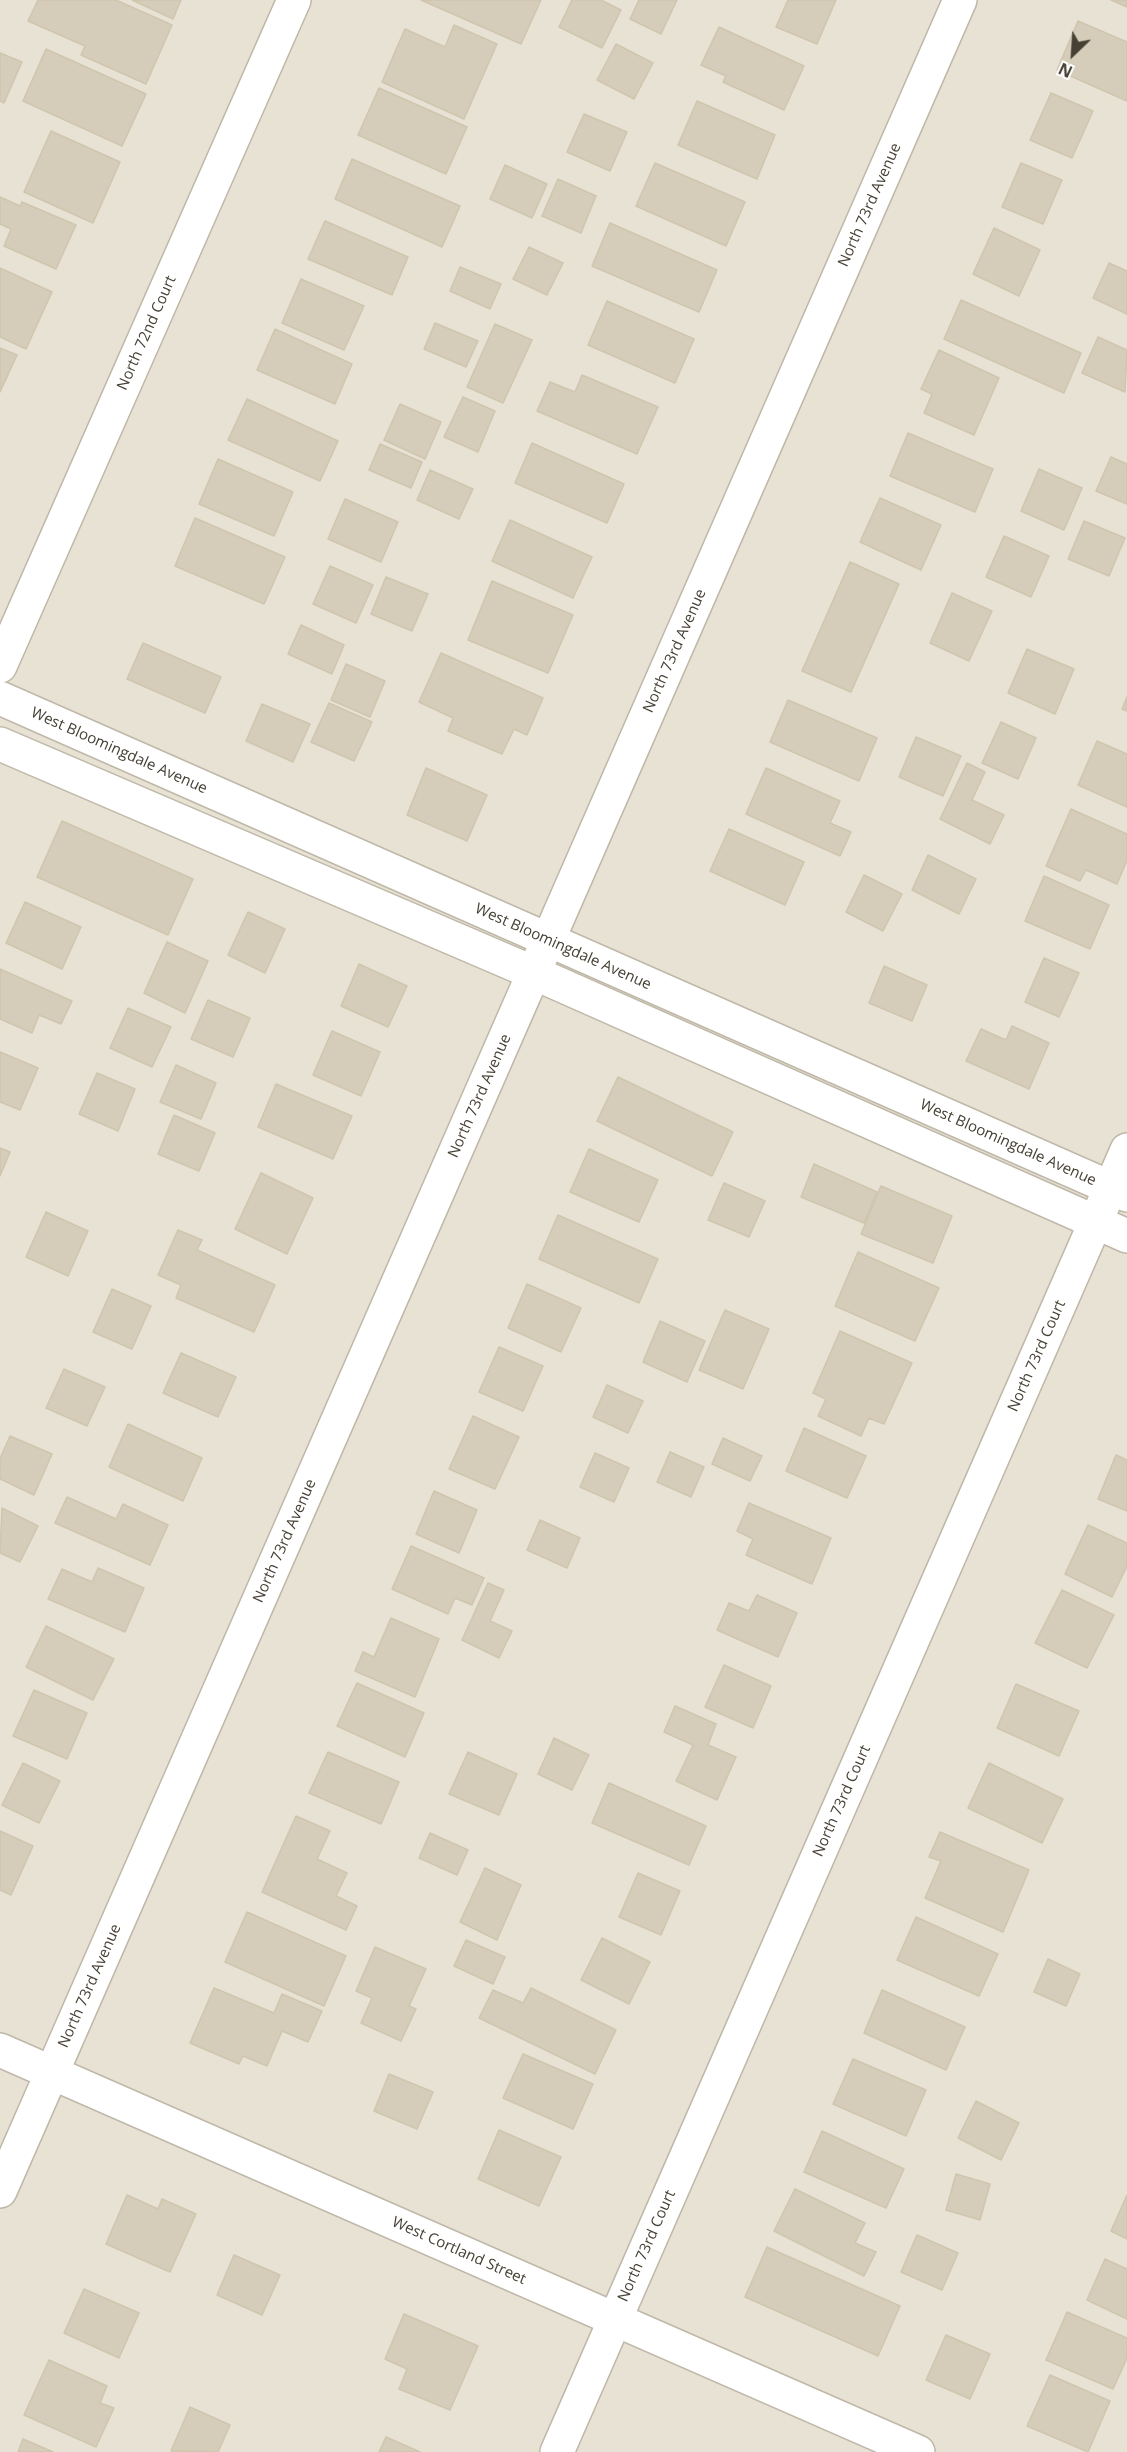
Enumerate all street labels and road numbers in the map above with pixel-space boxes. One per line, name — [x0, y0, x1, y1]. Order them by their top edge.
street label: North 73rd Avenue — [835, 140, 905, 270]
street label: North 72nd Court — [114, 273, 180, 393]
street label: North 73rd Avenue — [640, 586, 710, 716]
street label: West Bloomingdale Avenue — [28, 704, 210, 798]
street label: West Bloomingdale Avenue — [472, 900, 654, 994]
street label: North 73rd Avenue — [445, 1031, 515, 1161]
street label: West Bloomingdale Avenue — [917, 1096, 1099, 1190]
street label: North 73rd Court — [1004, 1297, 1070, 1415]
street label: North 73rd Avenue — [250, 1476, 320, 1606]
street label: North 73rd Court — [809, 1742, 875, 1860]
street label: North 73rd Avenue — [55, 1921, 125, 2051]
street label: North 73rd Court — [614, 2187, 680, 2305]
street label: West Cortland Street — [389, 2213, 529, 2289]

